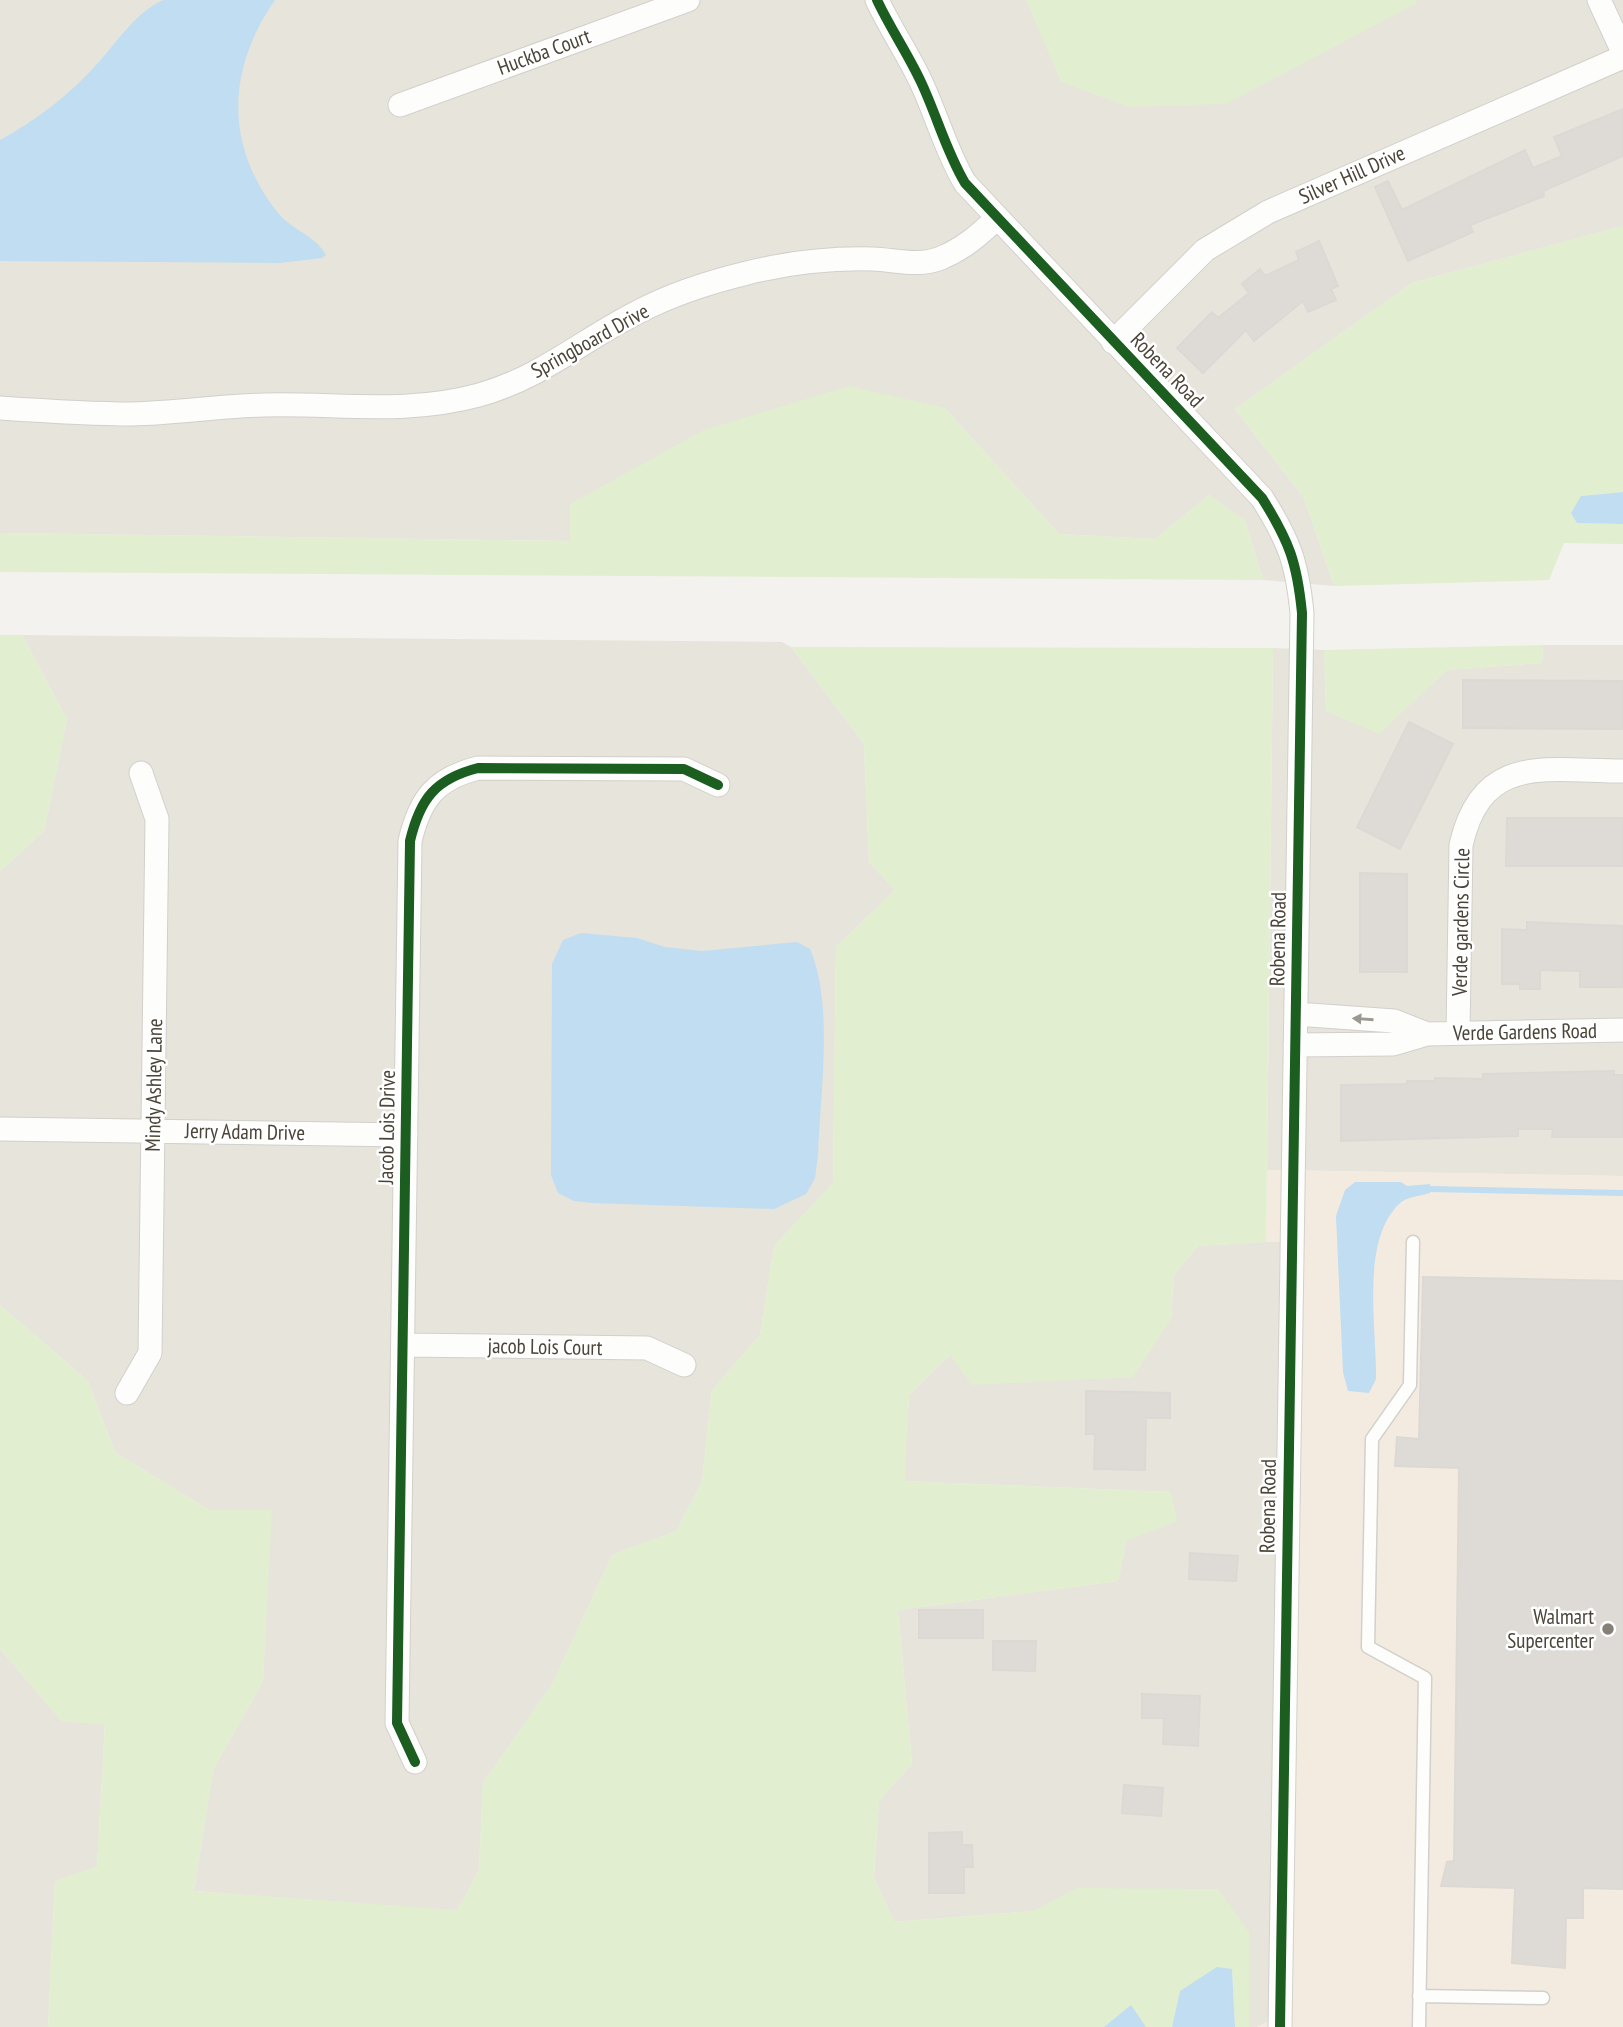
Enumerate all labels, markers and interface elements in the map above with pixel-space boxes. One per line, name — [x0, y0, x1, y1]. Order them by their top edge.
street label: Huckba Court — [494, 22, 594, 81]
street label: Silver Hill Drive — [1294, 139, 1409, 210]
street label: Springboard Drive — [526, 297, 653, 384]
street label: Robena Road — [1125, 326, 1210, 413]
street label: Verde gardens Circle — [1446, 848, 1475, 997]
street label: Robena Road — [1263, 892, 1292, 986]
one-way arrow — [1352, 1013, 1374, 1024]
street label: Verde Gardens Road — [1452, 1017, 1597, 1046]
street label: Mindy Ashley Lane — [139, 1018, 168, 1152]
street label: Jacob Lois Drive — [372, 1070, 401, 1185]
street label: Jerry Adam Drive — [184, 1117, 305, 1146]
street label: jacob Lois Court — [487, 1332, 603, 1361]
street label: Robena Road — [1253, 1459, 1282, 1553]
place label: Walmart Supercenter — [1507, 1603, 1594, 1654]
marker: Walmart Supercenter — [1600, 1621, 1616, 1637]

